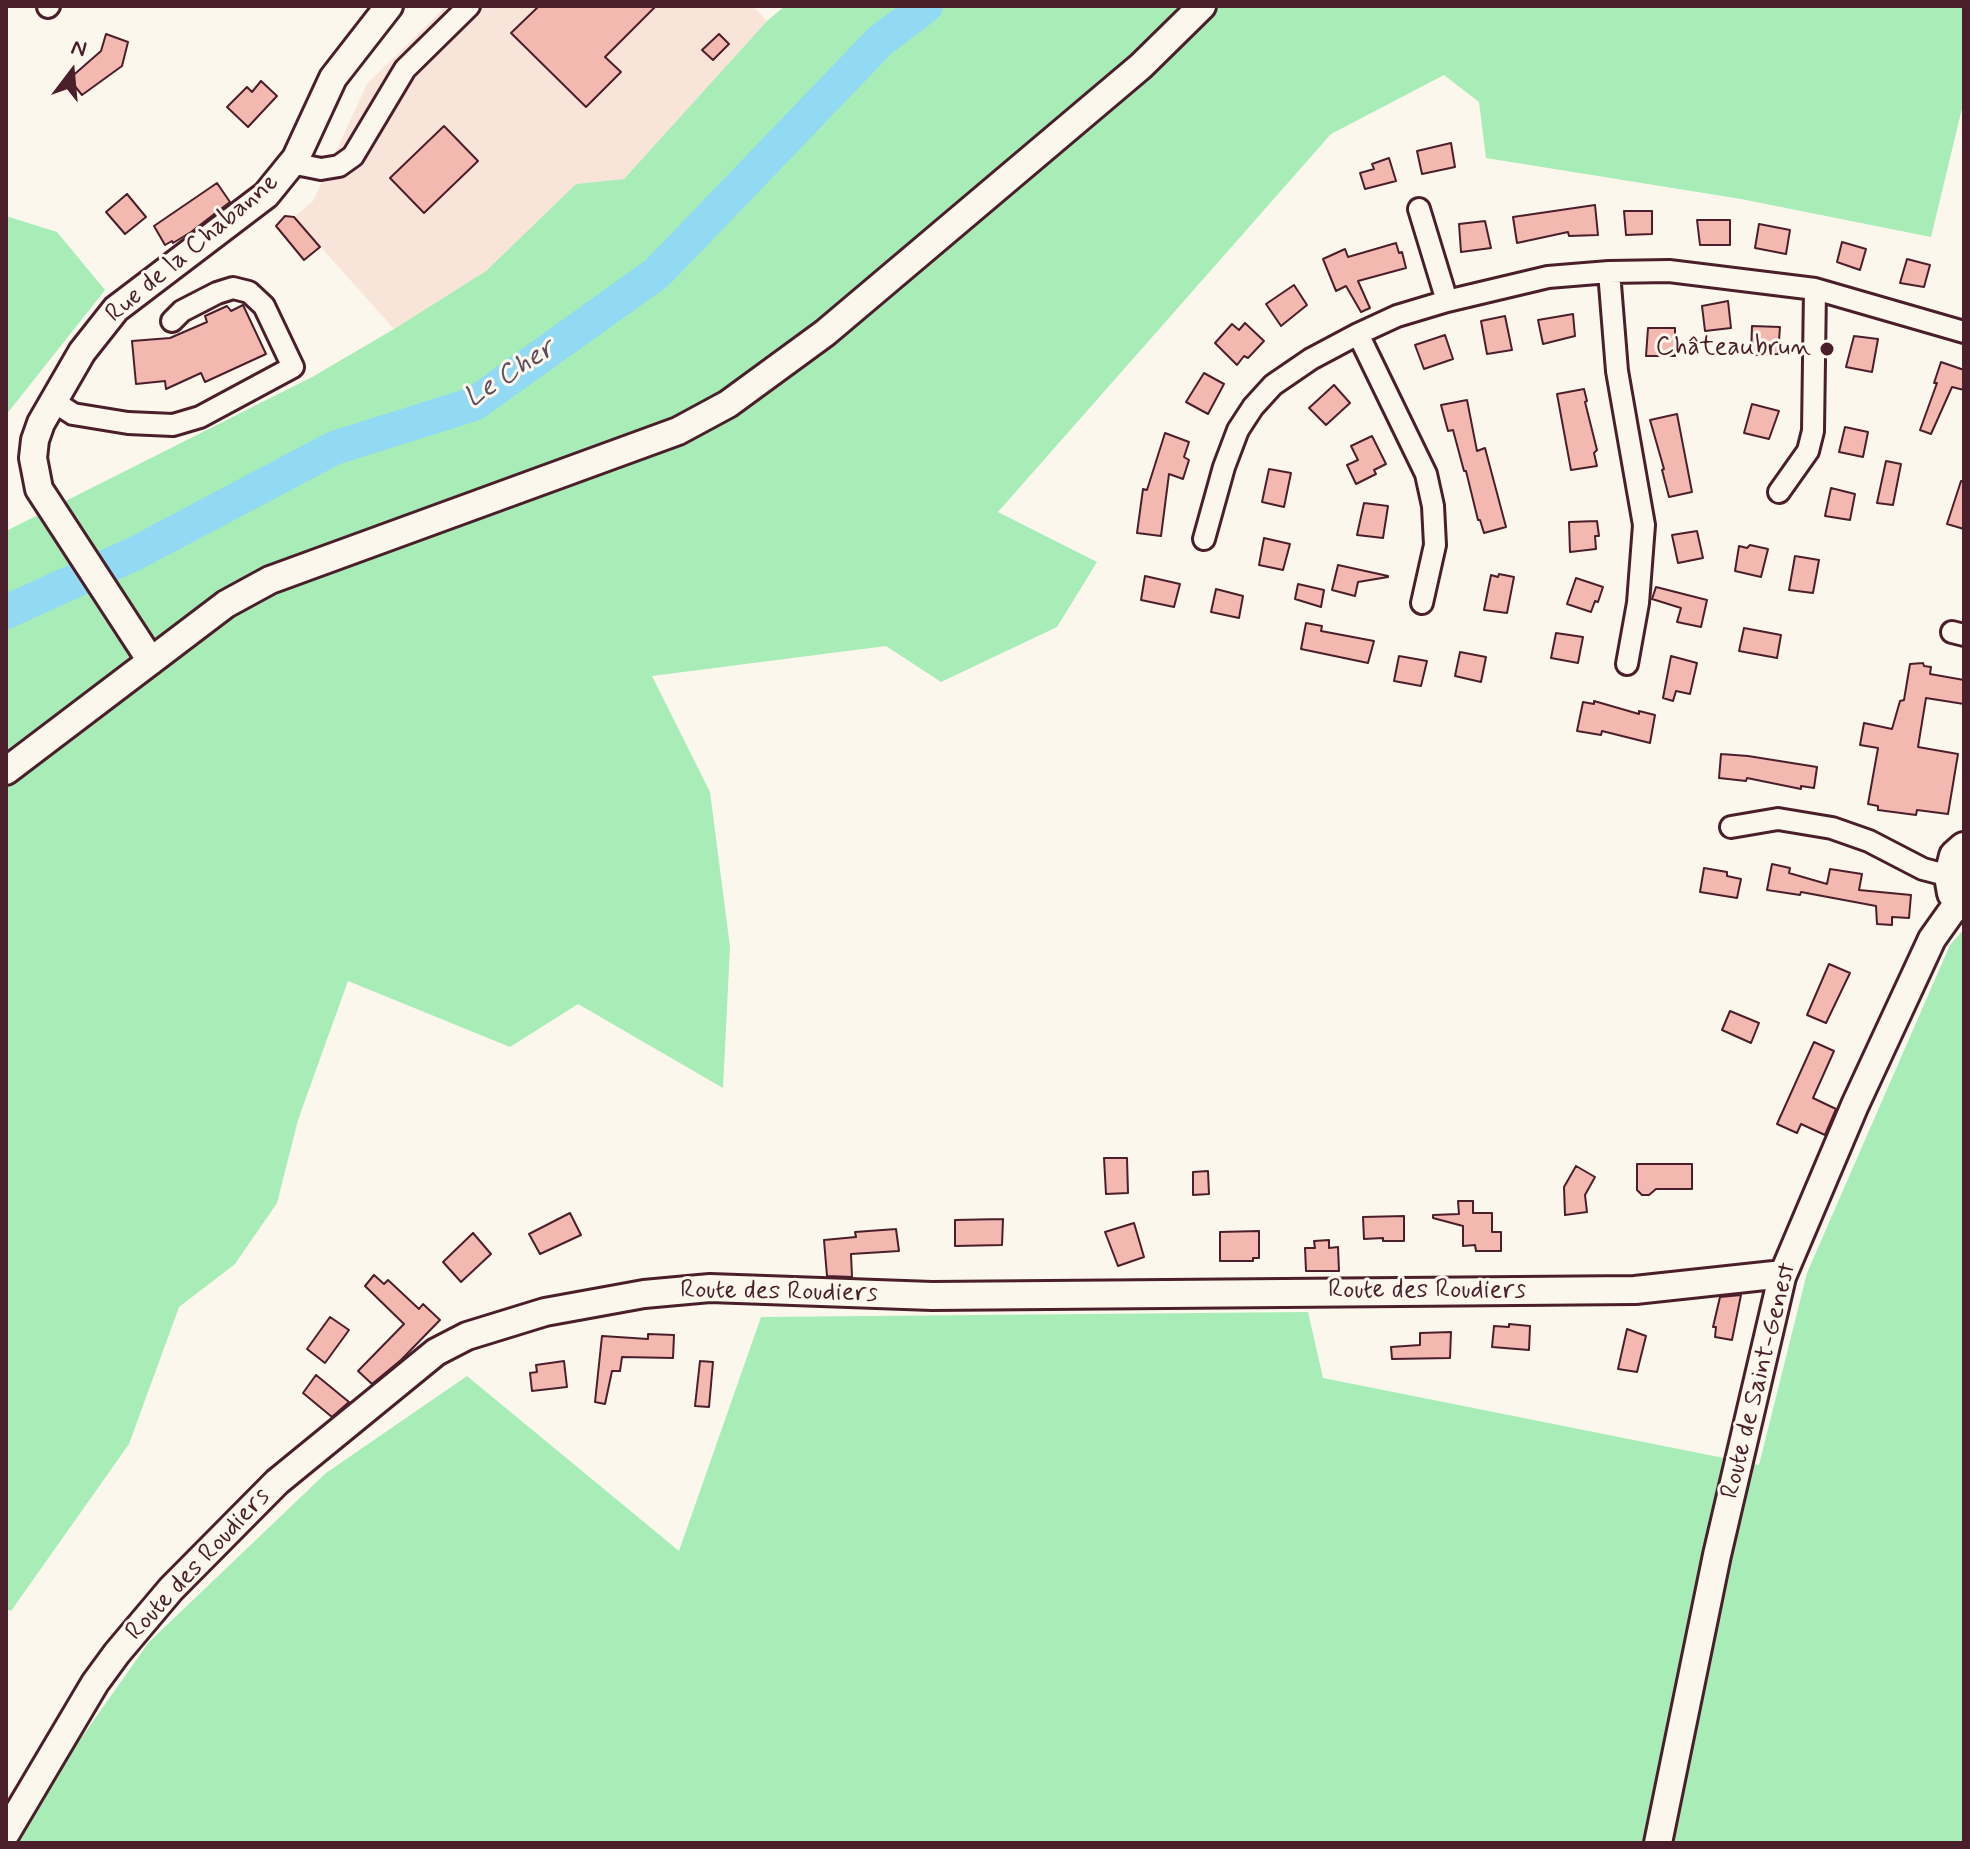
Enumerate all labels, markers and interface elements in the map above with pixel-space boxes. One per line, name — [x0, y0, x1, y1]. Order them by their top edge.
north arrow — [32, 32, 112, 112]
text: N — [68, 33, 90, 64]
street label: Rue de la Chabanne — [100, 168, 286, 330]
place label: Châteaubrun — [1655, 333, 1811, 365]
water label: Le Cher — [459, 334, 561, 416]
marker: Châteaubrun — [1818, 340, 1836, 358]
street label: Route de Saint-Genest — [1716, 1260, 1804, 1502]
street label: Route des Roudiers — [680, 1276, 878, 1310]
street label: Route des Roudiers — [1328, 1276, 1526, 1308]
street label: Route des Roudiers — [120, 1482, 278, 1648]

